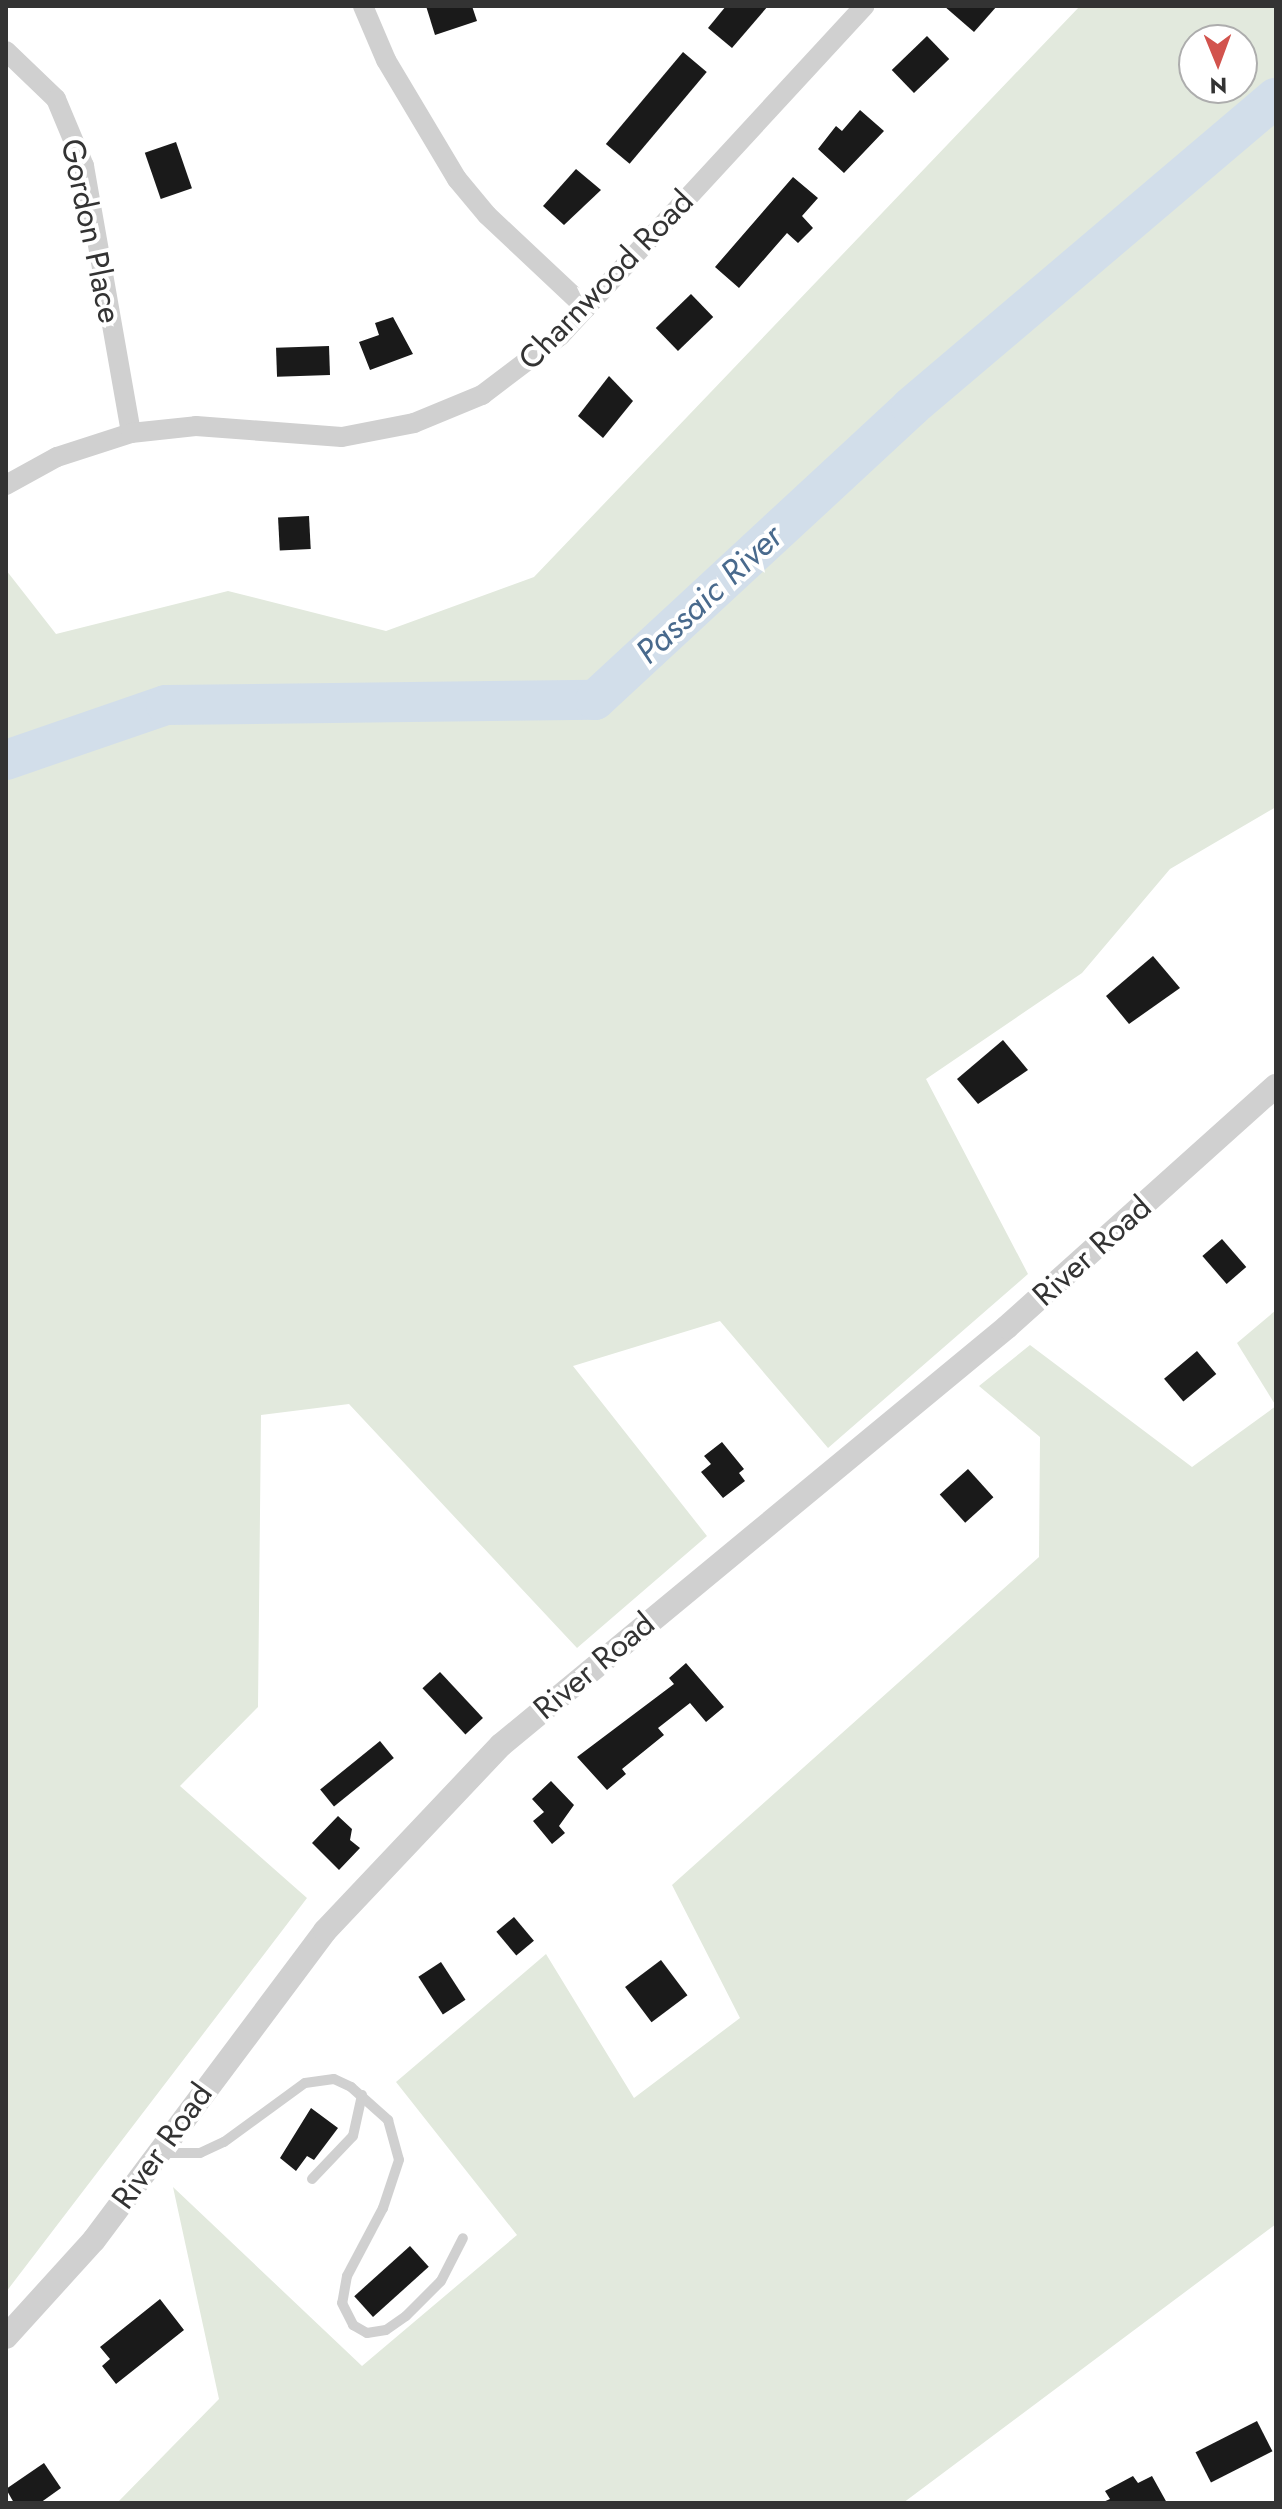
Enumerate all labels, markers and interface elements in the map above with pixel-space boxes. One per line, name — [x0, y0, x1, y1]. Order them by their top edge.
north arrow — [1178, 24, 1258, 104]
text: N — [1209, 70, 1227, 102]
street label: Gordon Place — [53, 135, 129, 327]
street label: Charnwood Road — [511, 182, 701, 378]
water label: Passaic River — [627, 516, 791, 672]
street label: River Road — [1025, 1188, 1159, 1314]
street label: River Road — [526, 1604, 662, 1728]
street label: River Road — [104, 2076, 220, 2216]

